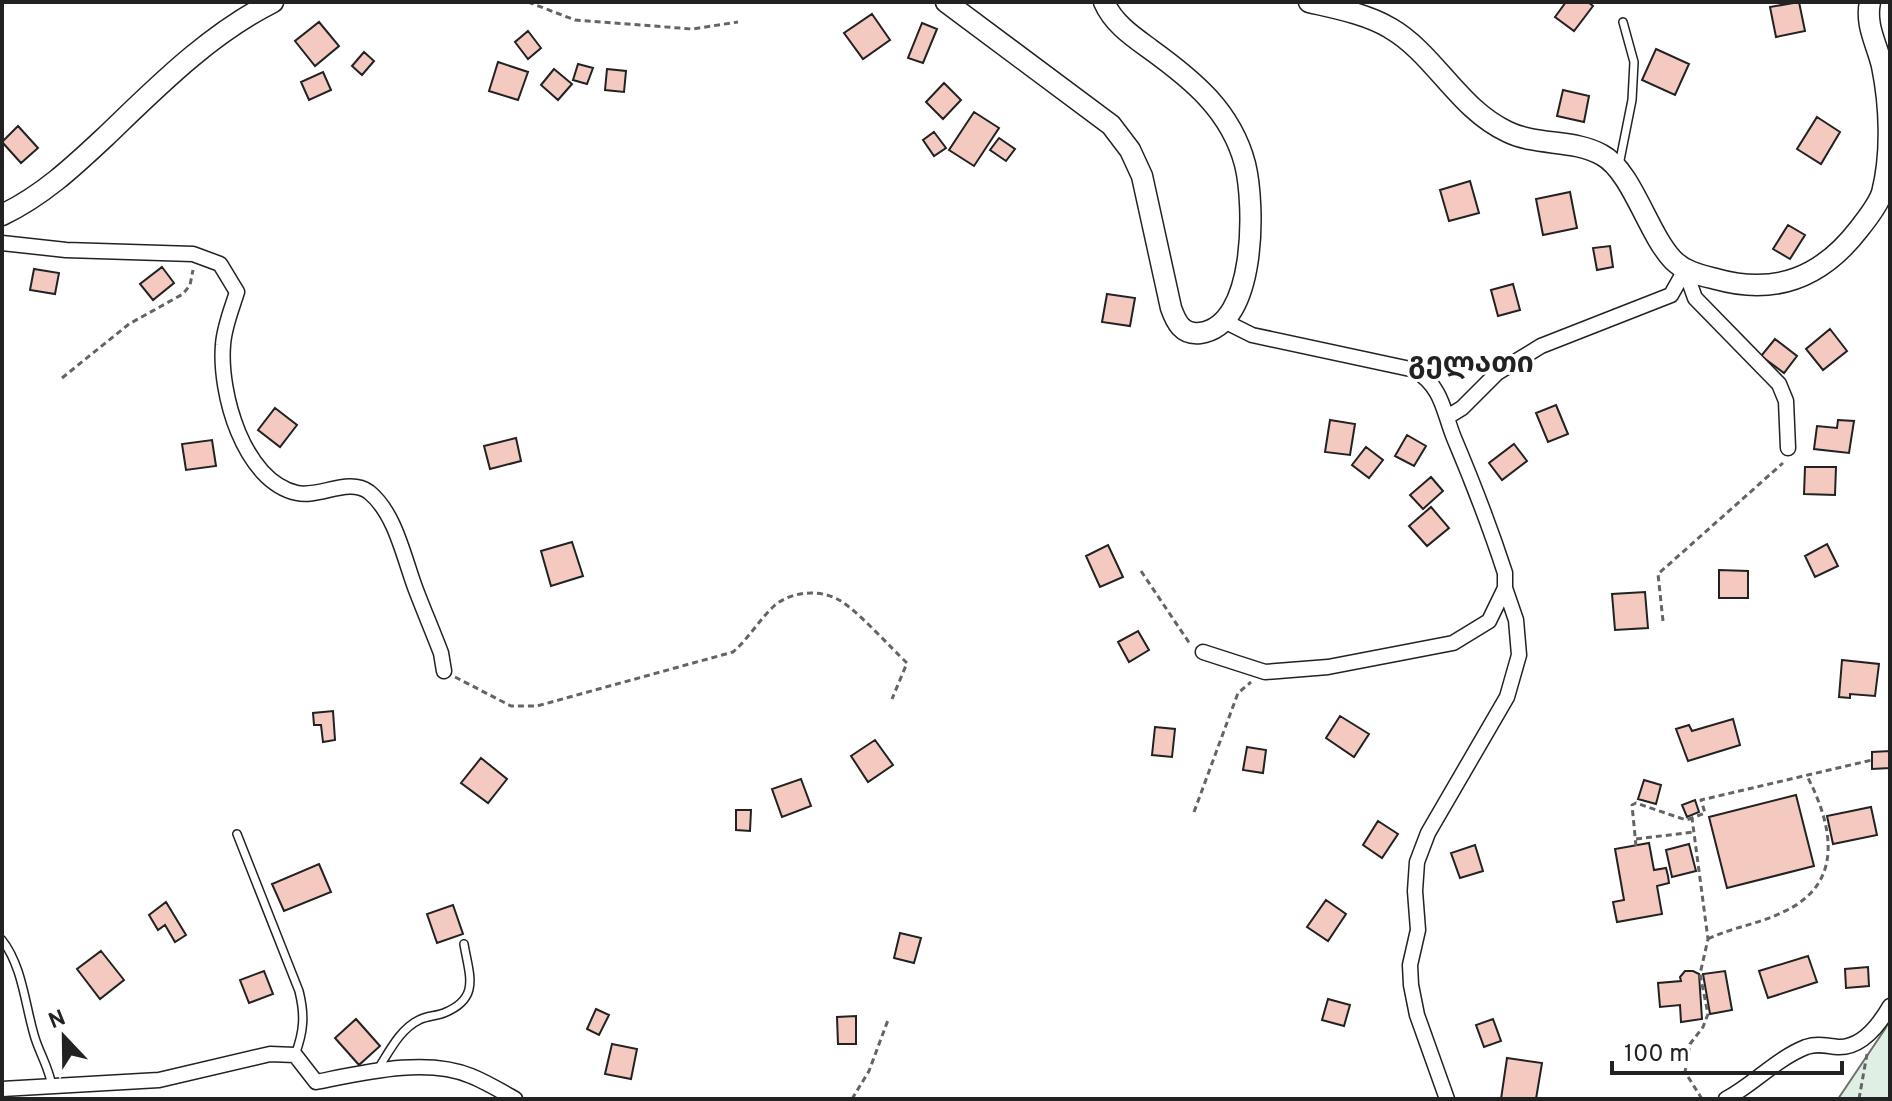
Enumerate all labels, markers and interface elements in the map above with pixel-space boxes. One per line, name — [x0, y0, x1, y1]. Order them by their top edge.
district label: გელათი — [1408, 347, 1534, 383]
north arrow — [24, 997, 104, 1077]
text: N — [45, 1005, 70, 1036]
scale bar — [1612, 1025, 1842, 1075]
text: 100 m — [1624, 1040, 1690, 1070]

